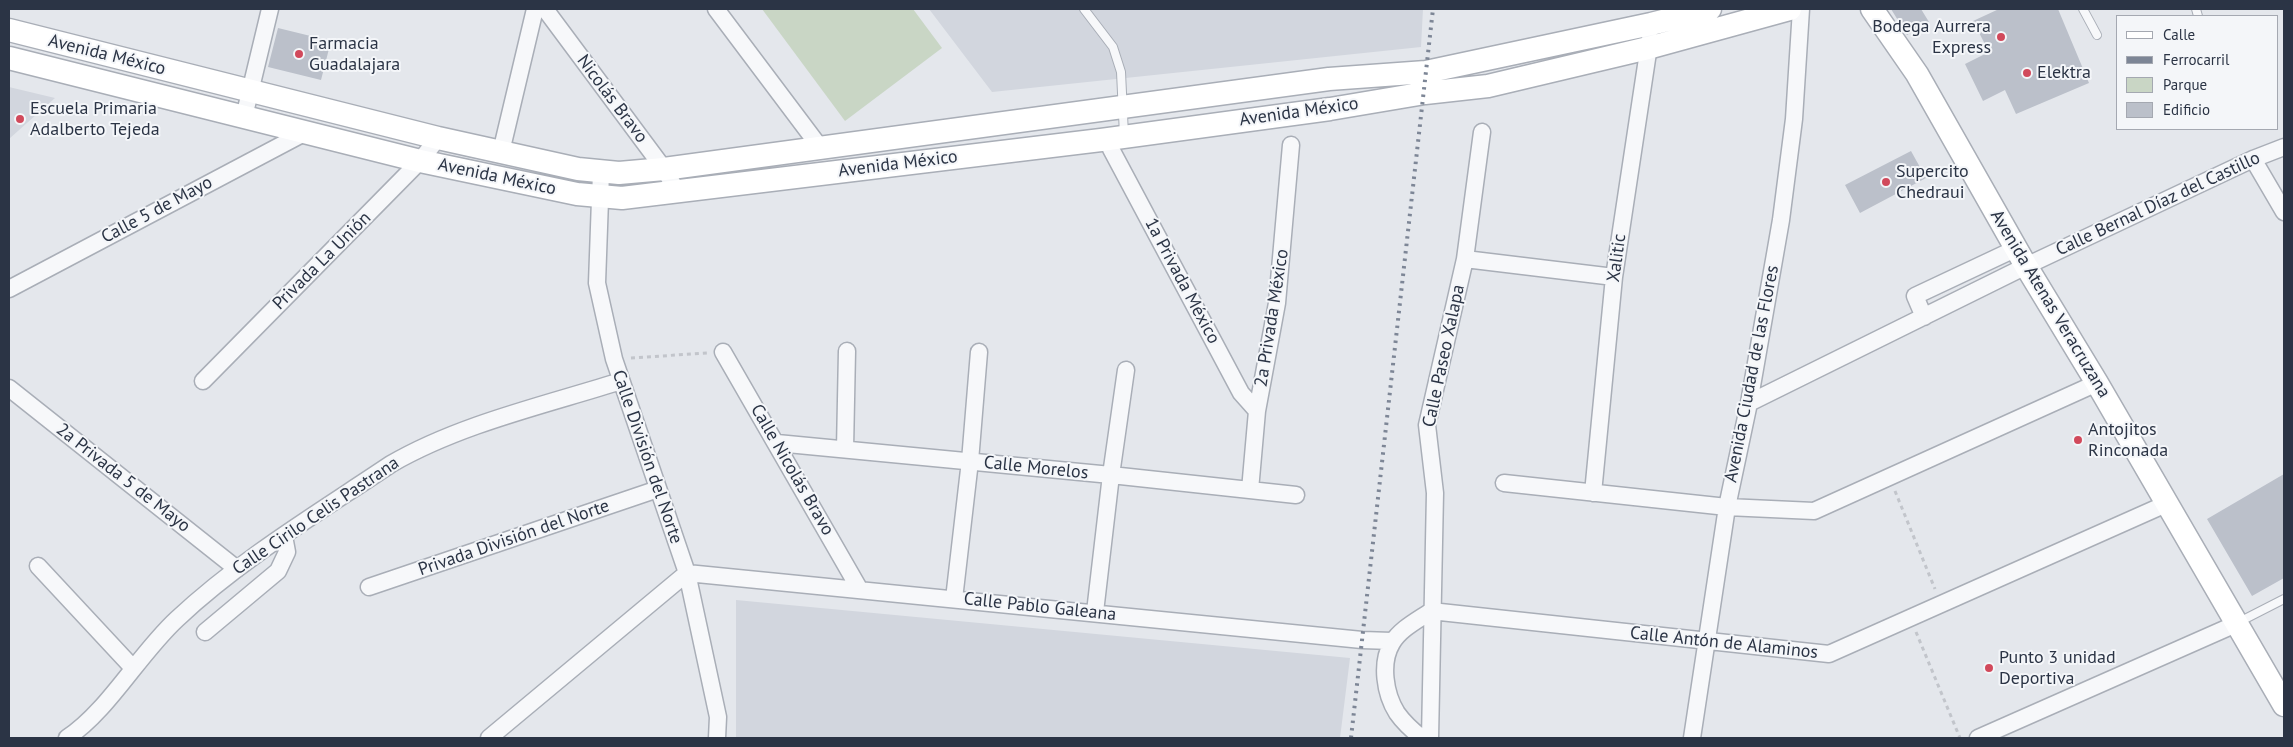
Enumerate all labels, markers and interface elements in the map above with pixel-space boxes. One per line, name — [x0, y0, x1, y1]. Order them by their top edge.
legend — [2116, 15, 2278, 130]
place label: Bodega Aurrera Express — [1872, 16, 1991, 58]
text: Calle — [2163, 25, 2195, 44]
street label: Avenida México — [46, 30, 168, 80]
marker: Bodega Aurrera Express — [1995, 31, 2007, 43]
place label: Farmacia Guadalajara — [309, 33, 400, 76]
marker: Farmacia Guadalajara — [293, 48, 305, 60]
text: Ferrocarril — [2163, 50, 2229, 69]
street label: Nicolás Bravo — [572, 51, 652, 147]
place label: Elektra — [2037, 62, 2091, 84]
marker: Elektra — [2021, 67, 2033, 79]
text: Parque — [2163, 75, 2207, 94]
street label: Avenida México — [1238, 93, 1360, 131]
place label: Escuela Primaria Adalberto Tejeda — [30, 98, 160, 140]
text: Edificio — [2163, 100, 2210, 119]
marker: Escuela Primaria Adalberto Tejeda — [14, 113, 26, 125]
street label: Avenida México — [837, 146, 959, 182]
street label: Calle Bernal Díaz del Castillo — [2052, 147, 2264, 261]
street label: Avenida México — [436, 154, 558, 200]
place label: Supercito Chedraui — [1896, 161, 1969, 203]
street label: Calle 5 de Mayo — [98, 172, 216, 248]
marker: Supercito Chedraui — [1880, 176, 1892, 188]
street label: Avenida Atenas Veracruzana — [1985, 206, 2115, 402]
street label: Privada La Unión — [268, 207, 376, 315]
street label: 1a Privada México — [1140, 214, 1224, 348]
street label: Xalitic — [1603, 232, 1631, 284]
street label: 2a Privada México — [1250, 247, 1294, 389]
street label: Avenida Ciudad de las Flores — [1720, 264, 1784, 484]
street label: Calle Paseo Xalapa — [1418, 283, 1470, 429]
street label: Calle División del Norte — [607, 367, 687, 547]
street label: Calle Nicolás Bravo — [746, 401, 838, 539]
street label: 2a Privada 5 de Mayo — [52, 419, 194, 537]
place label: Antojitos Rinconada — [2088, 419, 2168, 462]
marker: Antojitos Rinconada — [2072, 434, 2084, 446]
street label: Calle Cirilo Celis Pastrana — [229, 452, 403, 580]
street label: Calle Morelos — [983, 452, 1089, 484]
street label: Privada División del Norte — [416, 495, 612, 581]
street label: Calle Pablo Galeana — [963, 588, 1117, 626]
street label: Calle Antón de Alaminos — [1629, 622, 1819, 664]
place label: Punto 3 unidad Deportiva — [1999, 647, 2116, 690]
marker: Punto 3 unidad Deportiva — [1983, 662, 1995, 674]

